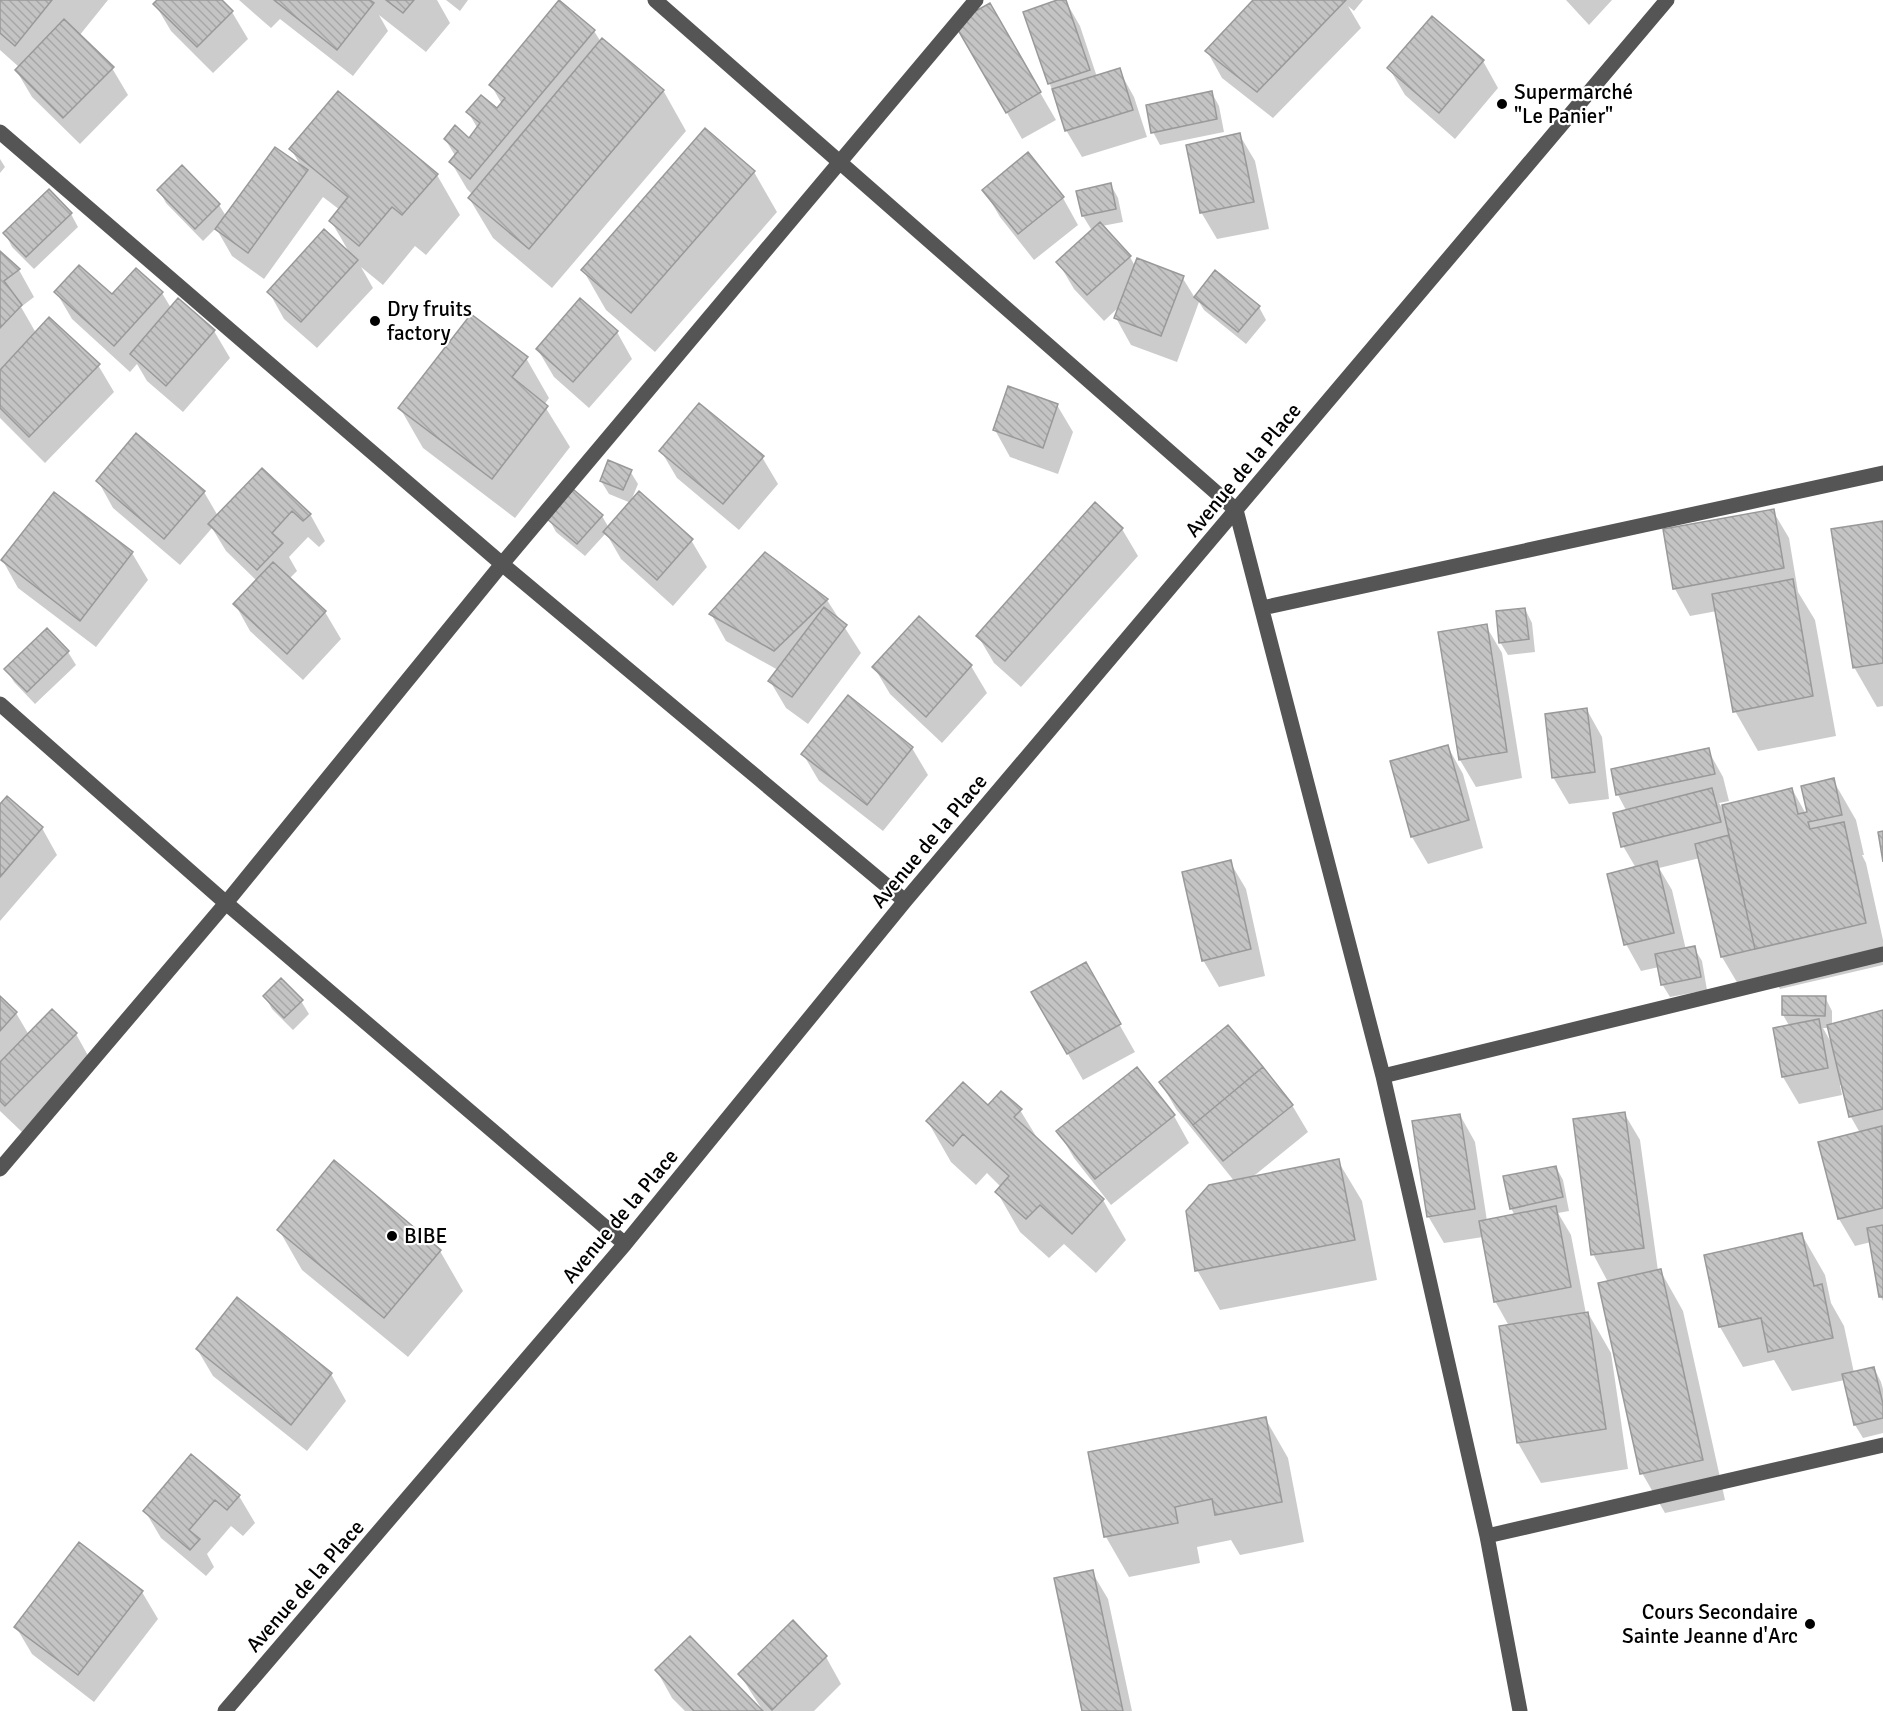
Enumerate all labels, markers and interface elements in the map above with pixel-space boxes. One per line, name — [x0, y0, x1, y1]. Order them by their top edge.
place label: Supermarché "Le Panier" — [1514, 79, 1633, 129]
marker: Supermarché "Le Panier" — [1495, 97, 1509, 111]
place label: Dry fruits factory — [387, 296, 472, 346]
marker: Dry fruits factory — [368, 314, 382, 328]
street label: Avenue de la Place — [1179, 398, 1307, 542]
street label: Avenue de la Place — [865, 769, 993, 913]
street label: Avenue de la Place — [556, 1144, 684, 1288]
place label: BIBE — [404, 1223, 447, 1249]
marker: BIBE — [385, 1229, 399, 1243]
street label: Avenue de la Place — [240, 1514, 370, 1658]
place label: Cours Secondaire Sainte Jeanne d'Arc — [1622, 1599, 1798, 1649]
marker: Cours Secondaire Sainte Jeanne d'Arc — [1803, 1617, 1817, 1631]

